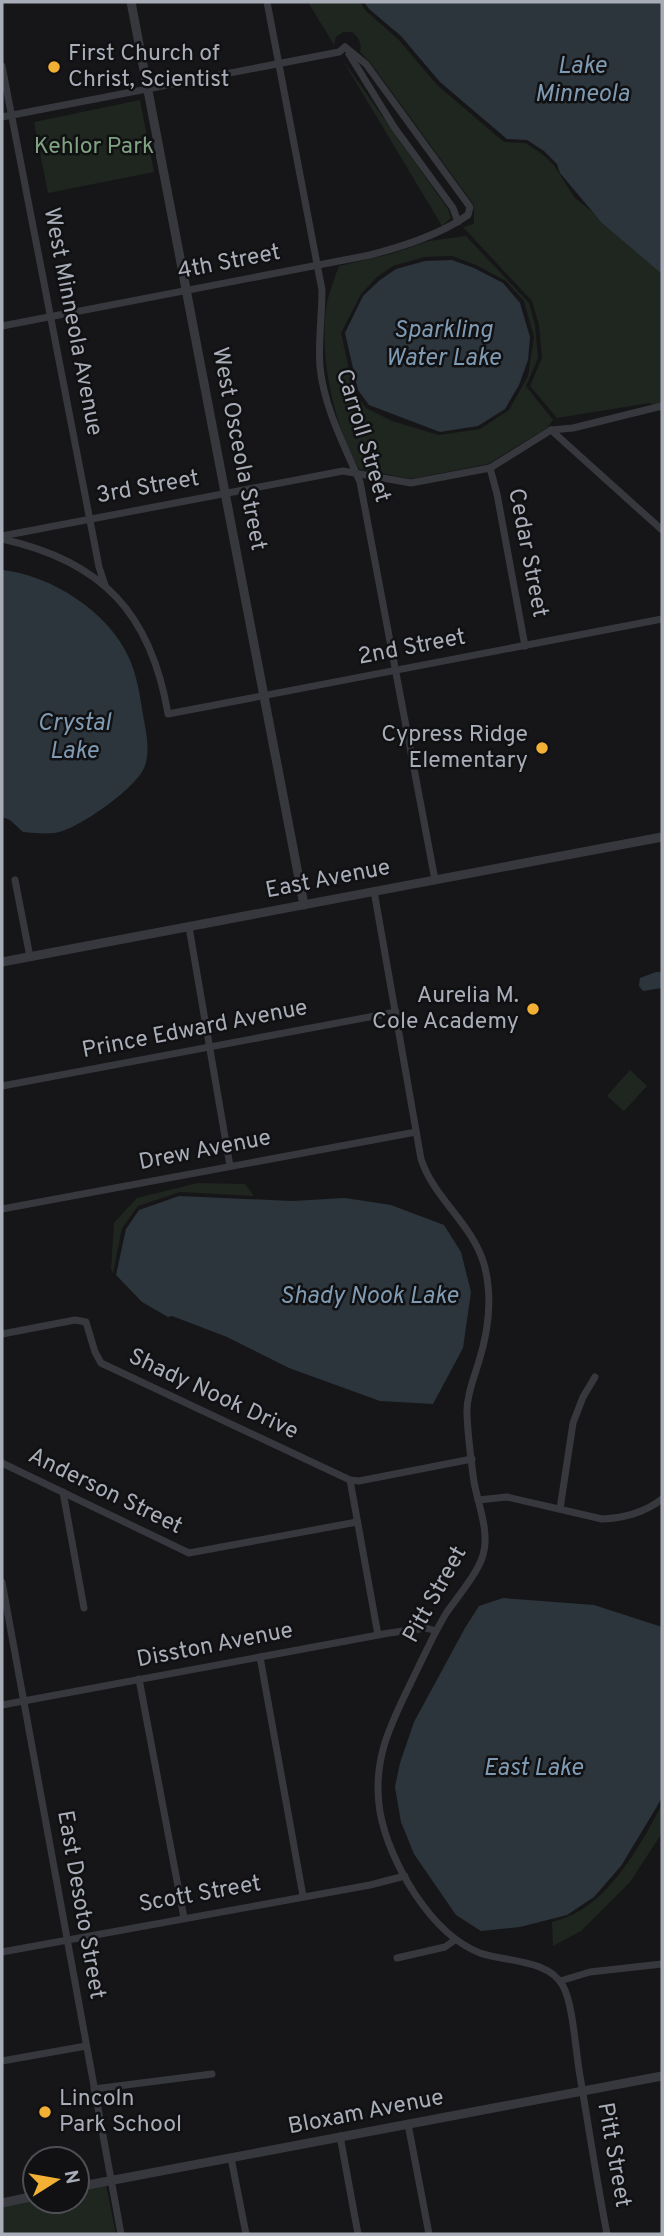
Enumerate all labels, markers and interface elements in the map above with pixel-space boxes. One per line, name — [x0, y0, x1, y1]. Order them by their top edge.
place label: First Church of Christ, Scientist — [68, 40, 229, 95]
water label: Lake Minneola — [535, 52, 630, 110]
marker: First Church of Christ, Scientist — [46, 59, 62, 75]
park label: Kehlor Park — [34, 133, 154, 162]
street label: West Minneola Avenue — [36, 206, 108, 438]
street label: 4th Street — [175, 239, 283, 287]
water label: Sparkling Water Lake — [385, 316, 501, 374]
street label: West Osceola Street — [204, 345, 272, 553]
street label: Carroll Street — [328, 366, 396, 506]
street label: 3rd Street — [94, 465, 202, 511]
street label: Cedar Street — [500, 486, 554, 620]
street label: 2nd Street — [356, 623, 468, 673]
water label: Crystal Lake — [37, 709, 113, 767]
place label: Cypress Ridge Elementary — [381, 721, 528, 776]
marker: Cypress Ridge Elementary — [534, 740, 550, 756]
street label: East Avenue — [263, 854, 393, 906]
place label: Aurelia M. Cole Academy — [372, 982, 519, 1037]
street label: Prince Edward Avenue — [80, 994, 310, 1066]
marker: Aurelia M. Cole Academy — [525, 1001, 541, 1017]
street label: Drew Avenue — [136, 1124, 274, 1178]
water label: Shady Nook Lake — [280, 1282, 459, 1312]
street label: Shady Nook Drive — [123, 1343, 303, 1447]
street label: Anderson Street — [23, 1442, 187, 1542]
street label: Pitt Street — [398, 1542, 474, 1648]
street label: Disston Avenue — [134, 1617, 296, 1675]
water label: East Lake — [483, 1754, 583, 1784]
street label: East Desoto Street — [49, 1808, 111, 2002]
street label: Scott Street — [137, 1870, 263, 1920]
street label: Bloxam Avenue — [286, 2084, 446, 2142]
place label: Lincoln Park School — [59, 2085, 182, 2140]
street label: Pitt Street — [590, 2100, 636, 2210]
marker: Lincoln Park School — [37, 2104, 53, 2120]
north arrow — [21, 2145, 91, 2215]
text: N — [58, 2168, 84, 2186]

